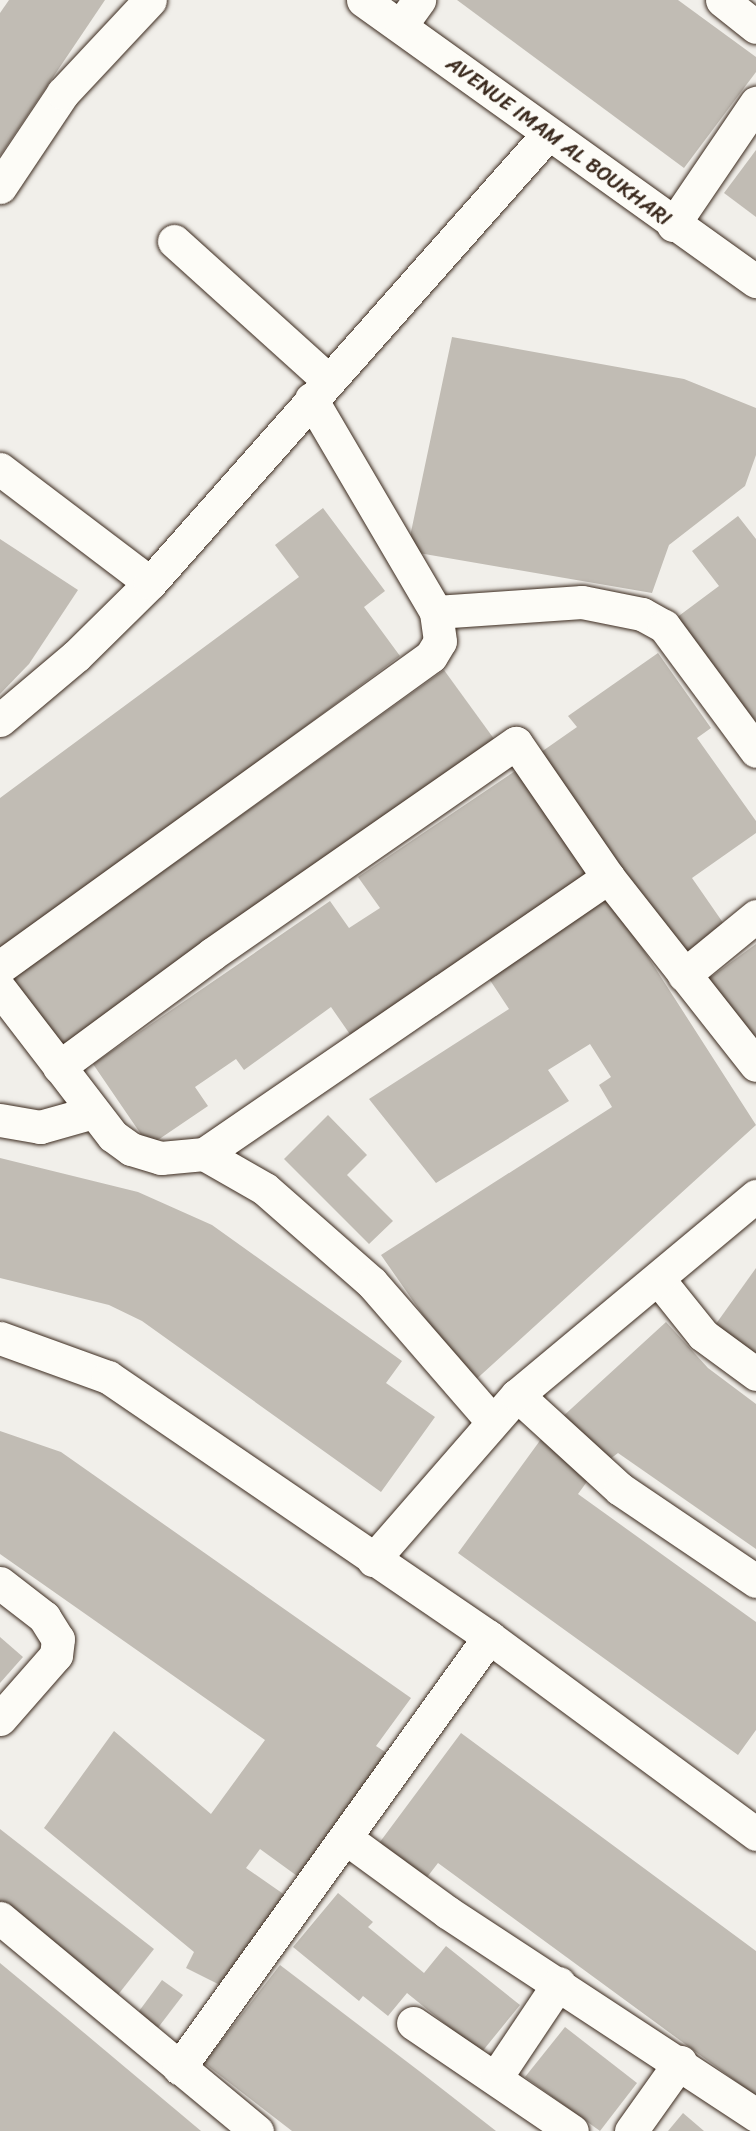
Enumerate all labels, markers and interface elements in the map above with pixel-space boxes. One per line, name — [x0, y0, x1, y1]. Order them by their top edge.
street label: AVENUE IMAM AL BOUKHARI — [439, 49, 679, 233]

